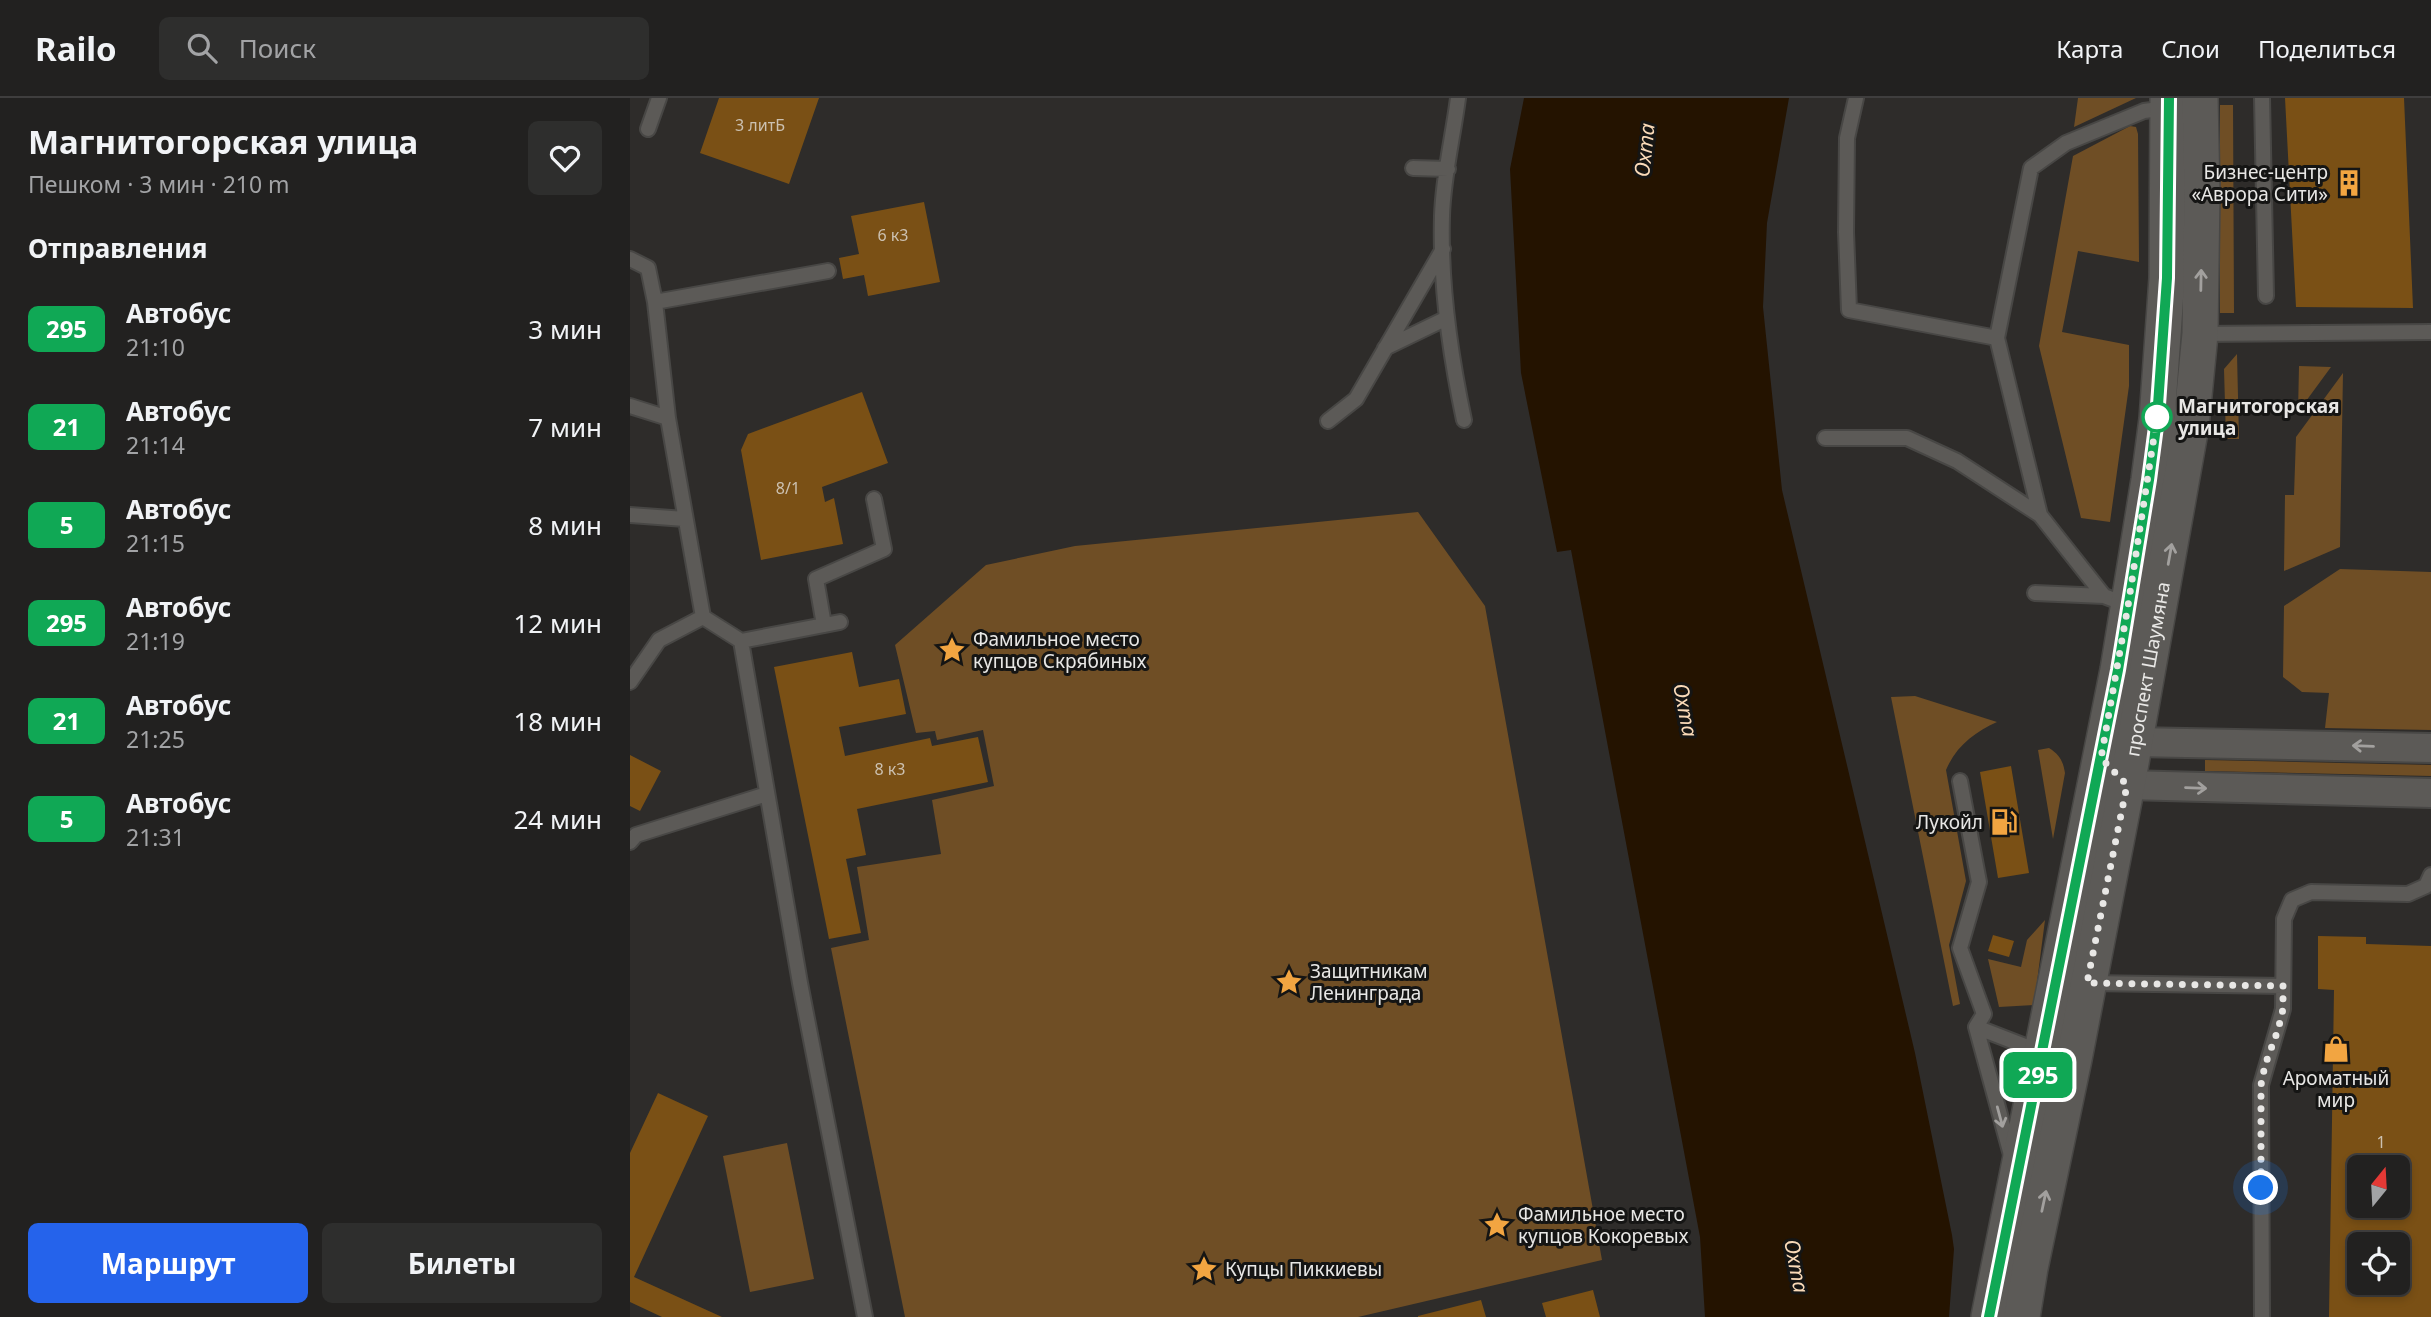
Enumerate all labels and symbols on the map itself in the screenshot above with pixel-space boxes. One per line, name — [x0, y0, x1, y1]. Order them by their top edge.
house number: 3 литБ — [735, 114, 785, 136]
water label: Охта — [1627, 121, 1661, 178]
place label: Бизнес-центр «Аврора Сити» — [2192, 159, 2328, 207]
building icon: Бизнес-центр «Аврора Сити» — [2334, 168, 2364, 198]
house number: 6 к3 — [878, 224, 908, 246]
one-way arrow — [2194, 268, 2208, 291]
place label: Магнитогорская улица — [2177, 393, 2340, 441]
marker: Магнитогорская улица — [2142, 402, 2172, 432]
house number: 8/1 — [776, 477, 800, 499]
one-way arrow — [2164, 543, 2177, 566]
street label: проспект Шаумяна — [2119, 580, 2176, 759]
place label: Фамильное место купцов Скрябиных — [973, 626, 1147, 674]
place icon: Фамильное место купцов Скрябиных — [937, 635, 967, 665]
water label: Охта — [1667, 681, 1705, 739]
one-way arrow — [2352, 739, 2375, 752]
house number: 8 к3 — [875, 758, 905, 780]
one-way arrow — [2184, 781, 2207, 794]
fuel station icon: Лукойл — [1989, 807, 2019, 837]
place label: Лукойл — [1916, 809, 1983, 835]
place label: Защитникам Ленинграда — [1310, 958, 1428, 1006]
place icon: Защитникам Ленинграда — [1274, 967, 1304, 997]
shop icon: Ароматный мир — [2321, 1034, 2351, 1064]
line badge: 295 — [1998, 1052, 2078, 1098]
place label: Ароматный мир — [2283, 1065, 2389, 1113]
one-way arrow — [1995, 1105, 2008, 1127]
house number: 1 — [2376, 1131, 2386, 1153]
north arrow — [2347, 1155, 2410, 1218]
your location — [2243, 1170, 2278, 1205]
one-way arrow — [2038, 1190, 2052, 1213]
place label: Фамильное место купцов Кокоревых — [1518, 1201, 1689, 1249]
place icon: Фамильное место купцов Кокоревых — [1482, 1210, 1512, 1240]
water label: Охта — [1778, 1237, 1816, 1295]
place icon: Купцы Пиккиевы — [1189, 1254, 1219, 1284]
place label: Купцы Пиккиевы — [1225, 1256, 1382, 1282]

